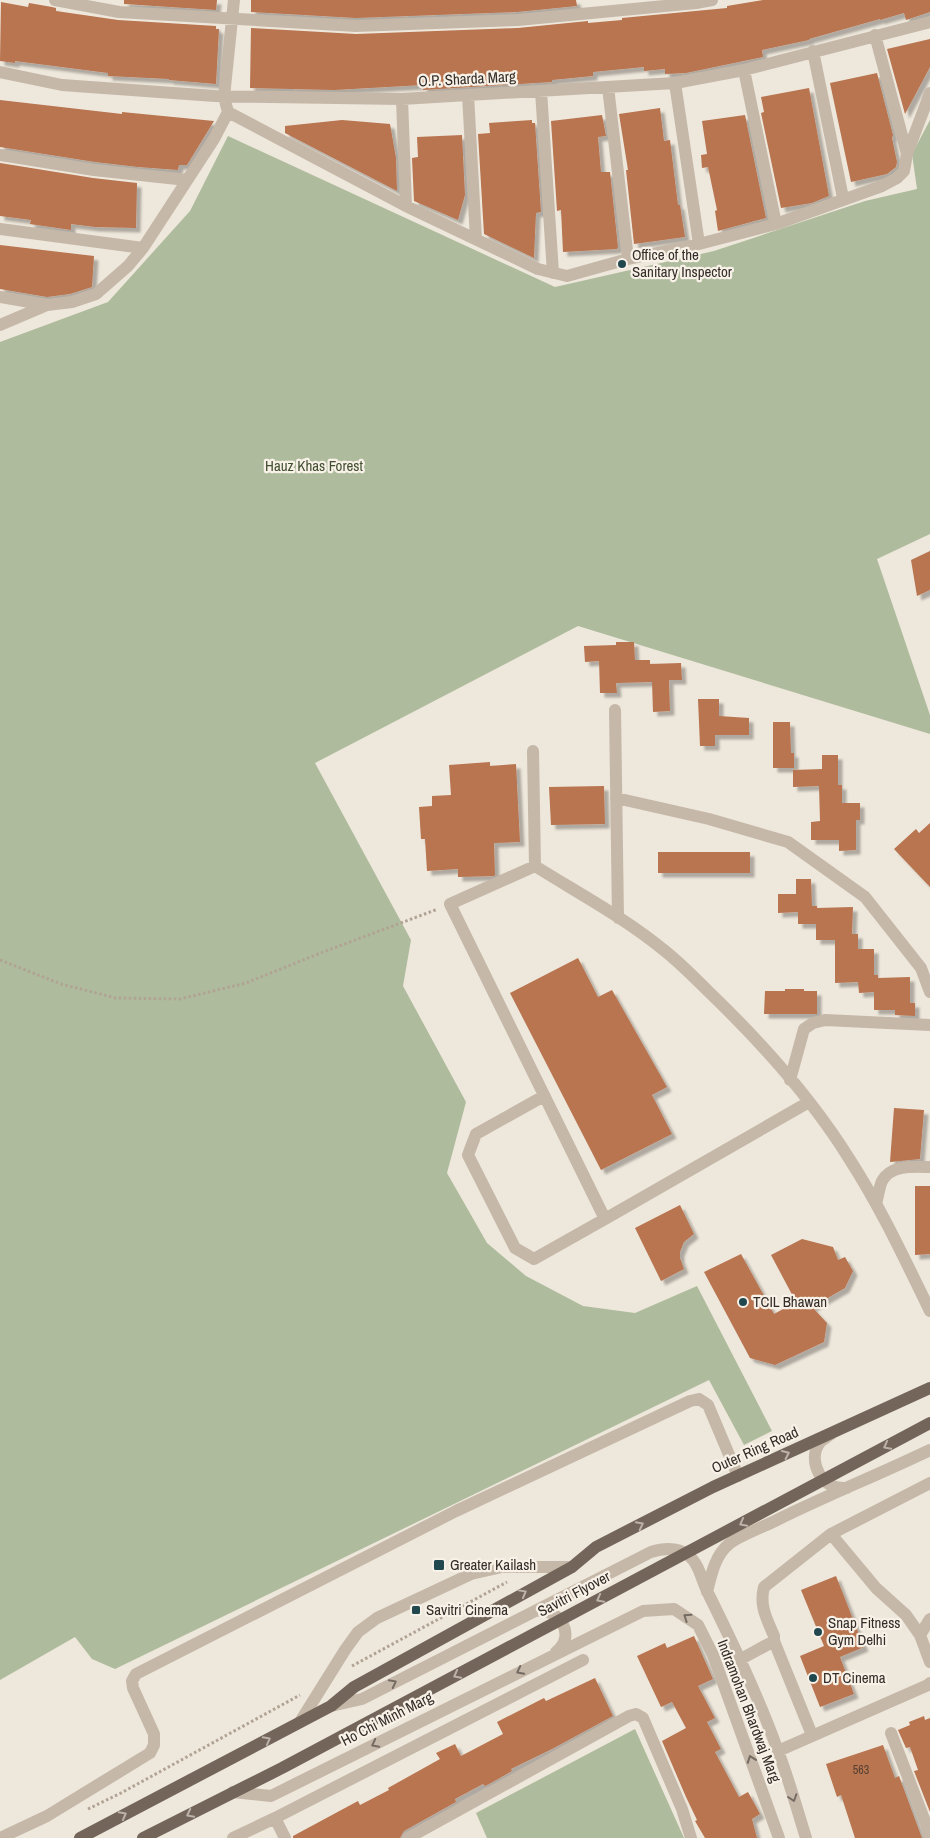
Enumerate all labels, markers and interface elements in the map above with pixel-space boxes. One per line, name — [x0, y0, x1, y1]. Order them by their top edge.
street label: O.P. Sharda Marg — [418, 65, 516, 92]
place label: Office of the Sanitary Inspector — [632, 244, 732, 282]
marker: Office of the Sanitary Inspector — [616, 258, 628, 270]
park label: Hauz Khas Forest — [265, 455, 363, 476]
place label: TCIL Bhawan — [753, 1291, 827, 1312]
marker: TCIL Bhawan — [737, 1296, 749, 1308]
street label: Outer Ring Road — [708, 1421, 802, 1478]
one-way arrow — [883, 1440, 892, 1450]
one-way arrow — [781, 1450, 790, 1461]
one-way arrow — [740, 1516, 749, 1526]
one-way arrow — [634, 1521, 643, 1531]
place label: Greater Kailash — [450, 1554, 536, 1575]
marker: Greater Kailash — [432, 1558, 446, 1572]
street label: Savitri Flyover — [534, 1566, 614, 1621]
one-way arrow — [518, 1590, 527, 1600]
one-way arrow — [596, 1593, 605, 1603]
place label: Savitri Cinema — [426, 1599, 508, 1620]
marker: Savitri Cinema — [410, 1604, 422, 1616]
place label: Snap Fitness Gym Delhi — [828, 1612, 900, 1650]
one-way arrow — [683, 1614, 693, 1623]
marker: Snap Fitness Gym Delhi — [812, 1626, 824, 1638]
street label: Indramohan Bhardwaj Marg — [712, 1636, 787, 1786]
one-way arrow — [516, 1665, 525, 1675]
place label: DT Cinema — [823, 1667, 886, 1688]
one-way arrow — [453, 1669, 462, 1679]
marker: DT Cinema — [807, 1672, 819, 1684]
one-way arrow — [387, 1679, 396, 1689]
street label: Ho Chi Minh Marg — [337, 1686, 436, 1751]
one-way arrow — [262, 1736, 271, 1746]
one-way arrow — [371, 1738, 380, 1748]
one-way arrow — [747, 1755, 757, 1764]
house number: 563 — [853, 1762, 869, 1778]
one-way arrow — [788, 1793, 798, 1802]
one-way arrow — [186, 1808, 195, 1818]
one-way arrow — [118, 1811, 127, 1821]

